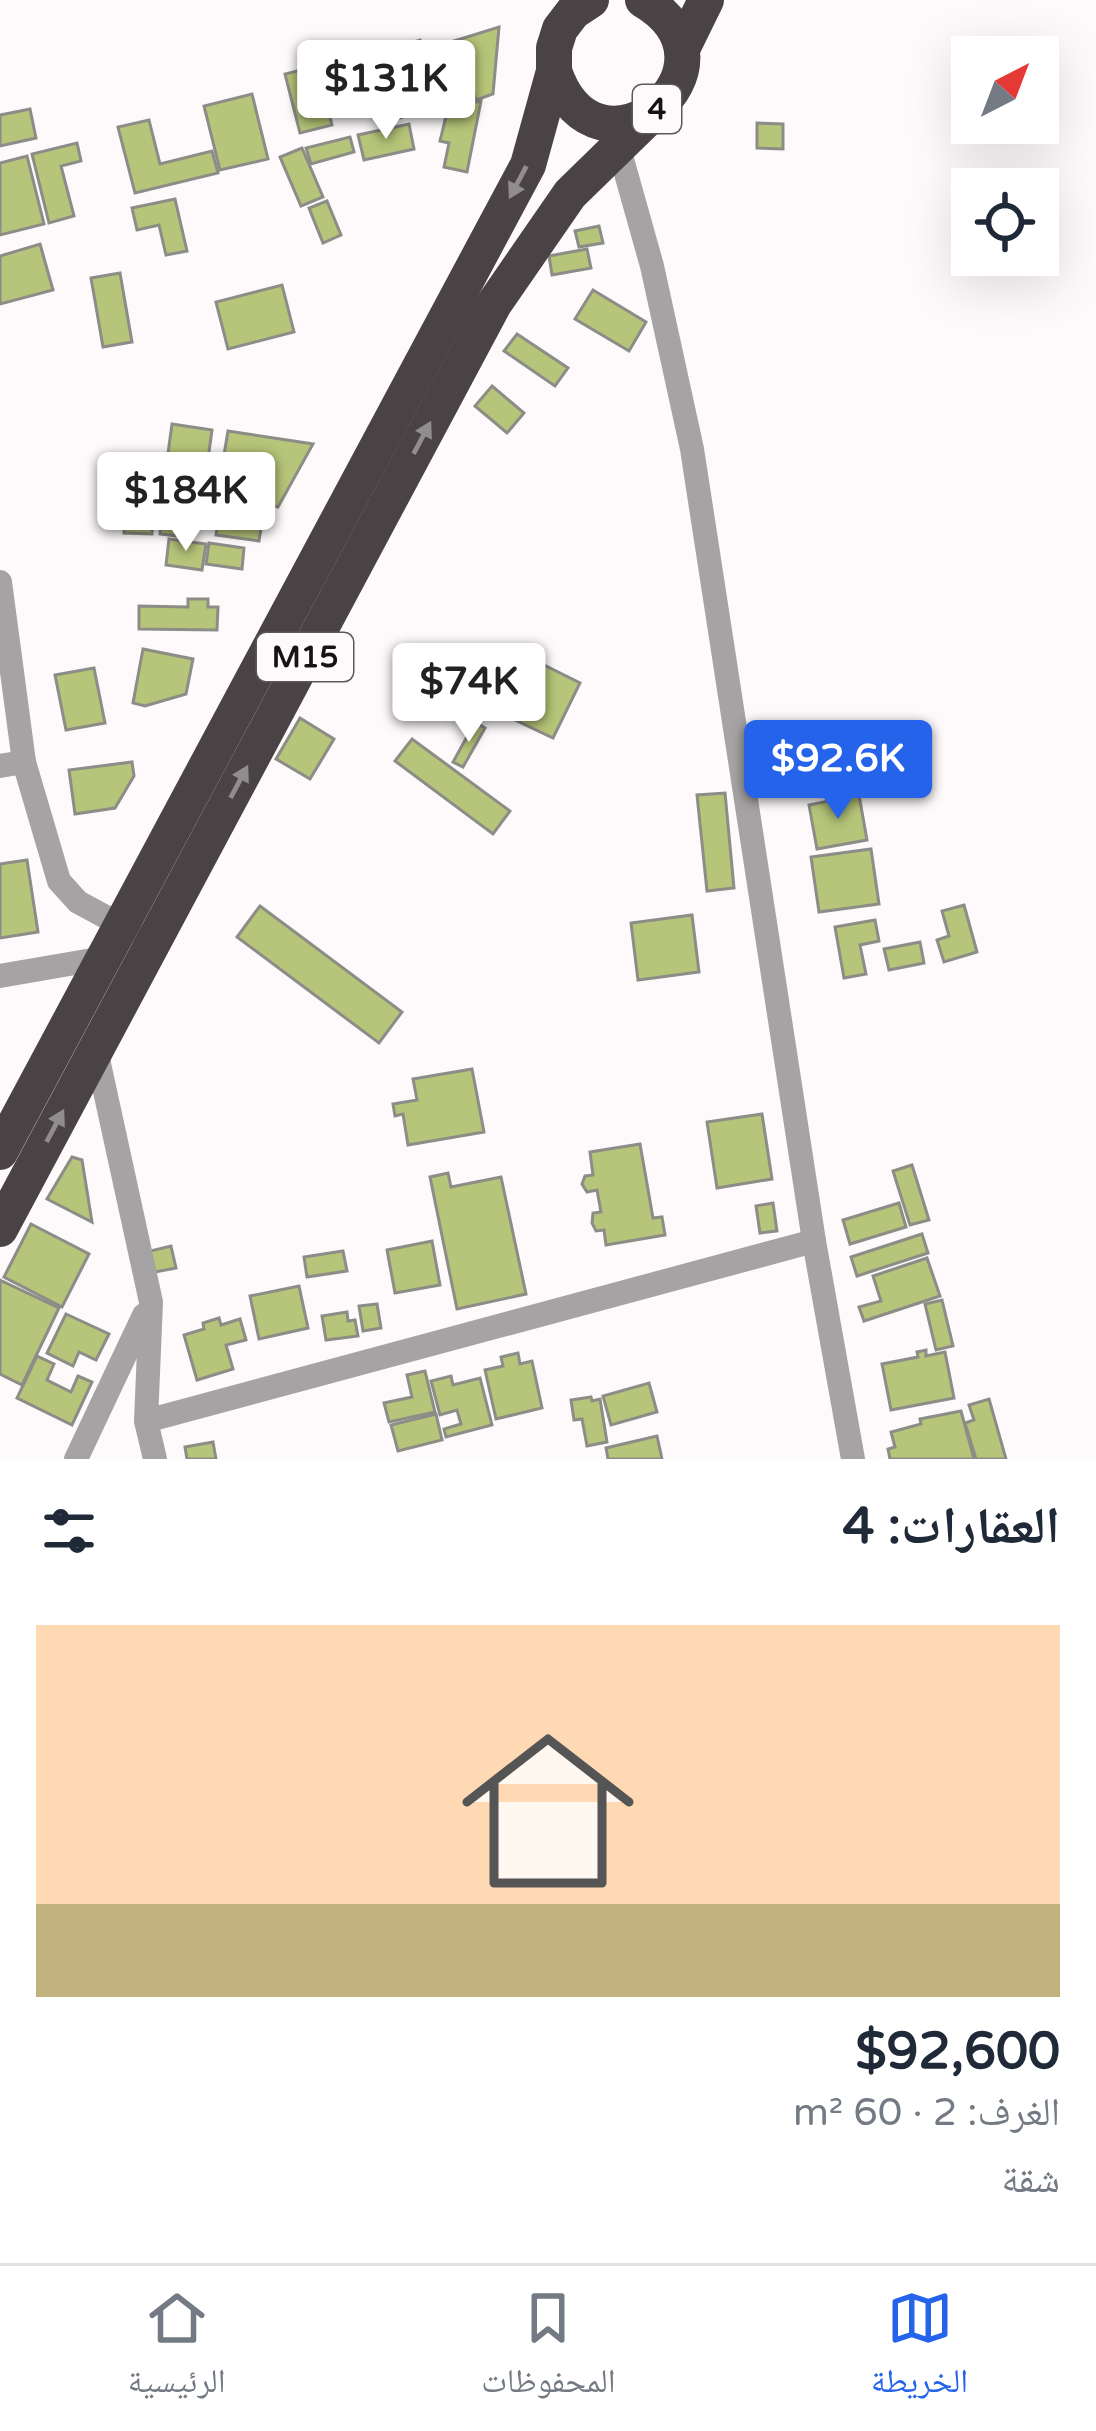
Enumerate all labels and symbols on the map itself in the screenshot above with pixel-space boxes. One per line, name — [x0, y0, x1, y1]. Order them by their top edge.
north arrow — [951, 36, 1059, 144]
pin: $131K — [302, 40, 470, 142]
road number: 4 — [633, 85, 681, 133]
one-way arrow — [508, 164, 529, 199]
one-way arrow — [412, 420, 432, 455]
pin: $184K — [102, 452, 270, 554]
road number: M15 — [257, 633, 353, 681]
pin: $74K — [398, 643, 540, 745]
pin: $92.6K — [740, 720, 936, 822]
one-way arrow — [228, 765, 249, 800]
one-way arrow — [44, 1109, 65, 1144]

